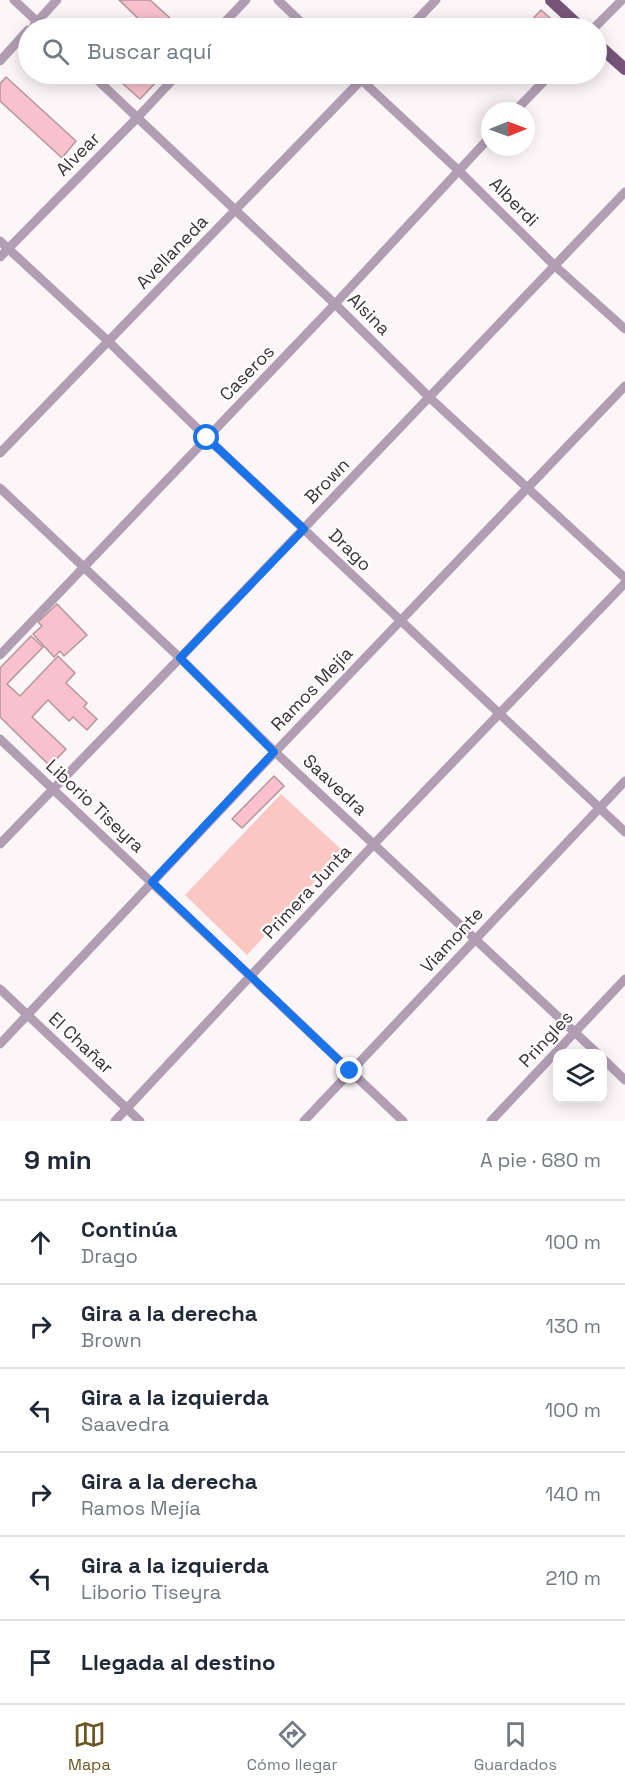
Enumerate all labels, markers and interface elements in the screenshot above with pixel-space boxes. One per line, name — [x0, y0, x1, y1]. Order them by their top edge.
search box — [18, 18, 607, 84]
icon: search — [39, 35, 72, 68]
text: Buscar aquí — [87, 37, 212, 65]
north arrow — [481, 102, 535, 156]
street label: Alvear — [51, 127, 105, 180]
street label: Alberdi — [485, 172, 544, 231]
street label: Avellaneda — [131, 210, 212, 293]
street label: Alsina — [343, 287, 396, 340]
street label: Caseros — [214, 340, 279, 405]
route start — [193, 424, 219, 450]
street label: Brown — [299, 453, 354, 508]
street label: Drago — [324, 524, 377, 576]
street label: Ramos Mejía — [266, 642, 357, 735]
street label: Saavedra — [298, 749, 372, 820]
street label: Liborio Tiseyra — [41, 754, 149, 857]
street label: Primera Junta — [257, 840, 356, 943]
street label: Viamonte — [415, 902, 488, 977]
street label: Pringles — [514, 1006, 578, 1072]
street label: El Chañar — [44, 1007, 119, 1079]
map controls — [553, 1049, 607, 1103]
button: layers — [553, 1049, 607, 1103]
route end — [336, 1057, 362, 1083]
text: 9 min — [24, 1143, 92, 1177]
text: A pie · 680 m — [480, 1147, 601, 1173]
text: Continúa — [81, 1215, 177, 1243]
icon: ahead — [24, 1226, 57, 1259]
text: 100 m — [545, 1229, 601, 1255]
text: Drago — [81, 1243, 138, 1269]
text: Gira a la derecha — [81, 1299, 258, 1327]
icon: right — [24, 1310, 57, 1343]
text: 130 m — [545, 1313, 601, 1339]
text: Brown — [81, 1327, 142, 1353]
text: Gira a la izquierda — [81, 1383, 269, 1411]
icon: left — [24, 1394, 57, 1427]
text: 100 m — [545, 1397, 601, 1423]
text: Saavedra — [81, 1411, 170, 1437]
text: Gira a la derecha — [81, 1467, 258, 1495]
icon: right — [24, 1478, 57, 1511]
text: 140 m — [545, 1481, 601, 1507]
text: Ramos Mejía — [81, 1495, 201, 1521]
text: Gira a la izquierda — [81, 1551, 269, 1579]
icon: left — [24, 1562, 57, 1595]
text: 210 m — [545, 1565, 601, 1591]
text: Liborio Tiseyra — [81, 1579, 221, 1605]
icon: arrive — [24, 1646, 57, 1679]
text: Llegada al destino — [81, 1648, 275, 1676]
tab: Mapa — [68, 1718, 111, 1775]
tab: Cómo llegar — [247, 1718, 338, 1775]
tab: Guardados — [474, 1718, 557, 1775]

